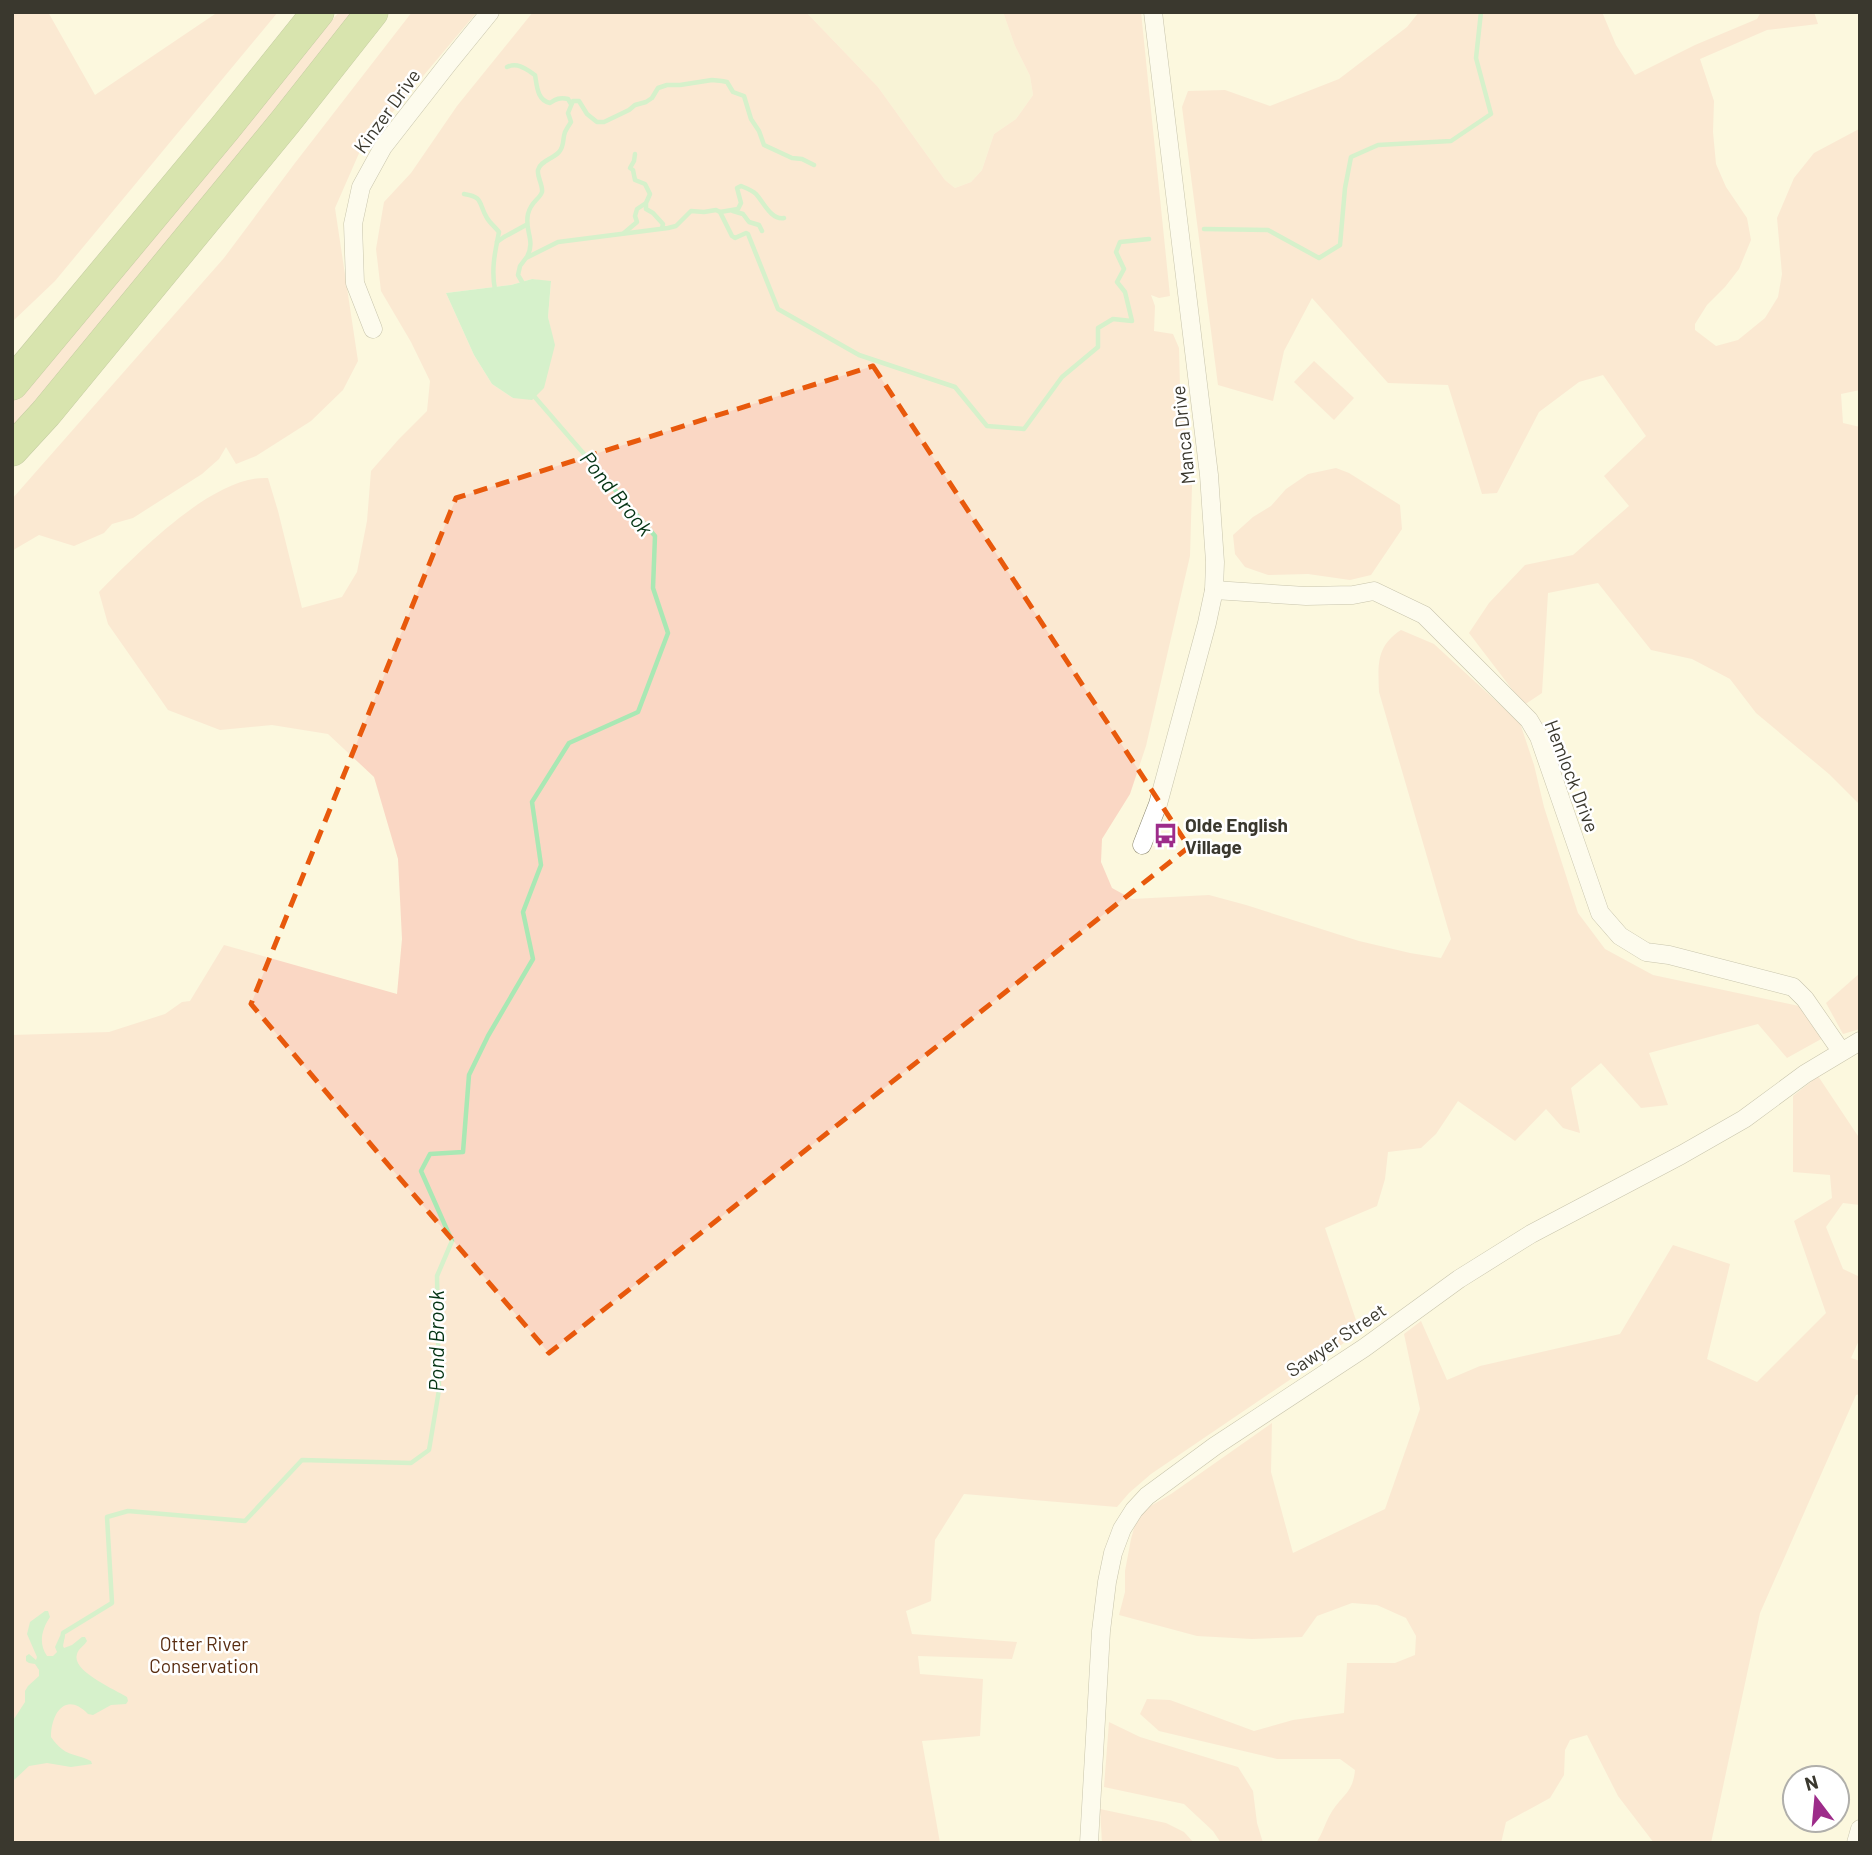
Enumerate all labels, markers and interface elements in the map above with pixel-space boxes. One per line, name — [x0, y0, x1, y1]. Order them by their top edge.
street label: Kinzer Drive — [348, 64, 425, 157]
street label: Manca Drive — [1166, 385, 1199, 486]
water label: Pond Brook — [576, 446, 659, 541]
street label: Hemlock Drive — [1540, 716, 1604, 835]
place label: Olde English Village — [1185, 813, 1288, 858]
bus stop icon: Olde English Village — [1151, 822, 1179, 850]
water label: Pond Brook — [423, 1290, 448, 1392]
street label: Sawyer Street — [1281, 1298, 1390, 1381]
park label: Otter River Conservation — [149, 1632, 259, 1677]
north arrow — [1781, 1764, 1851, 1834]
text: N — [1802, 1769, 1820, 1795]

